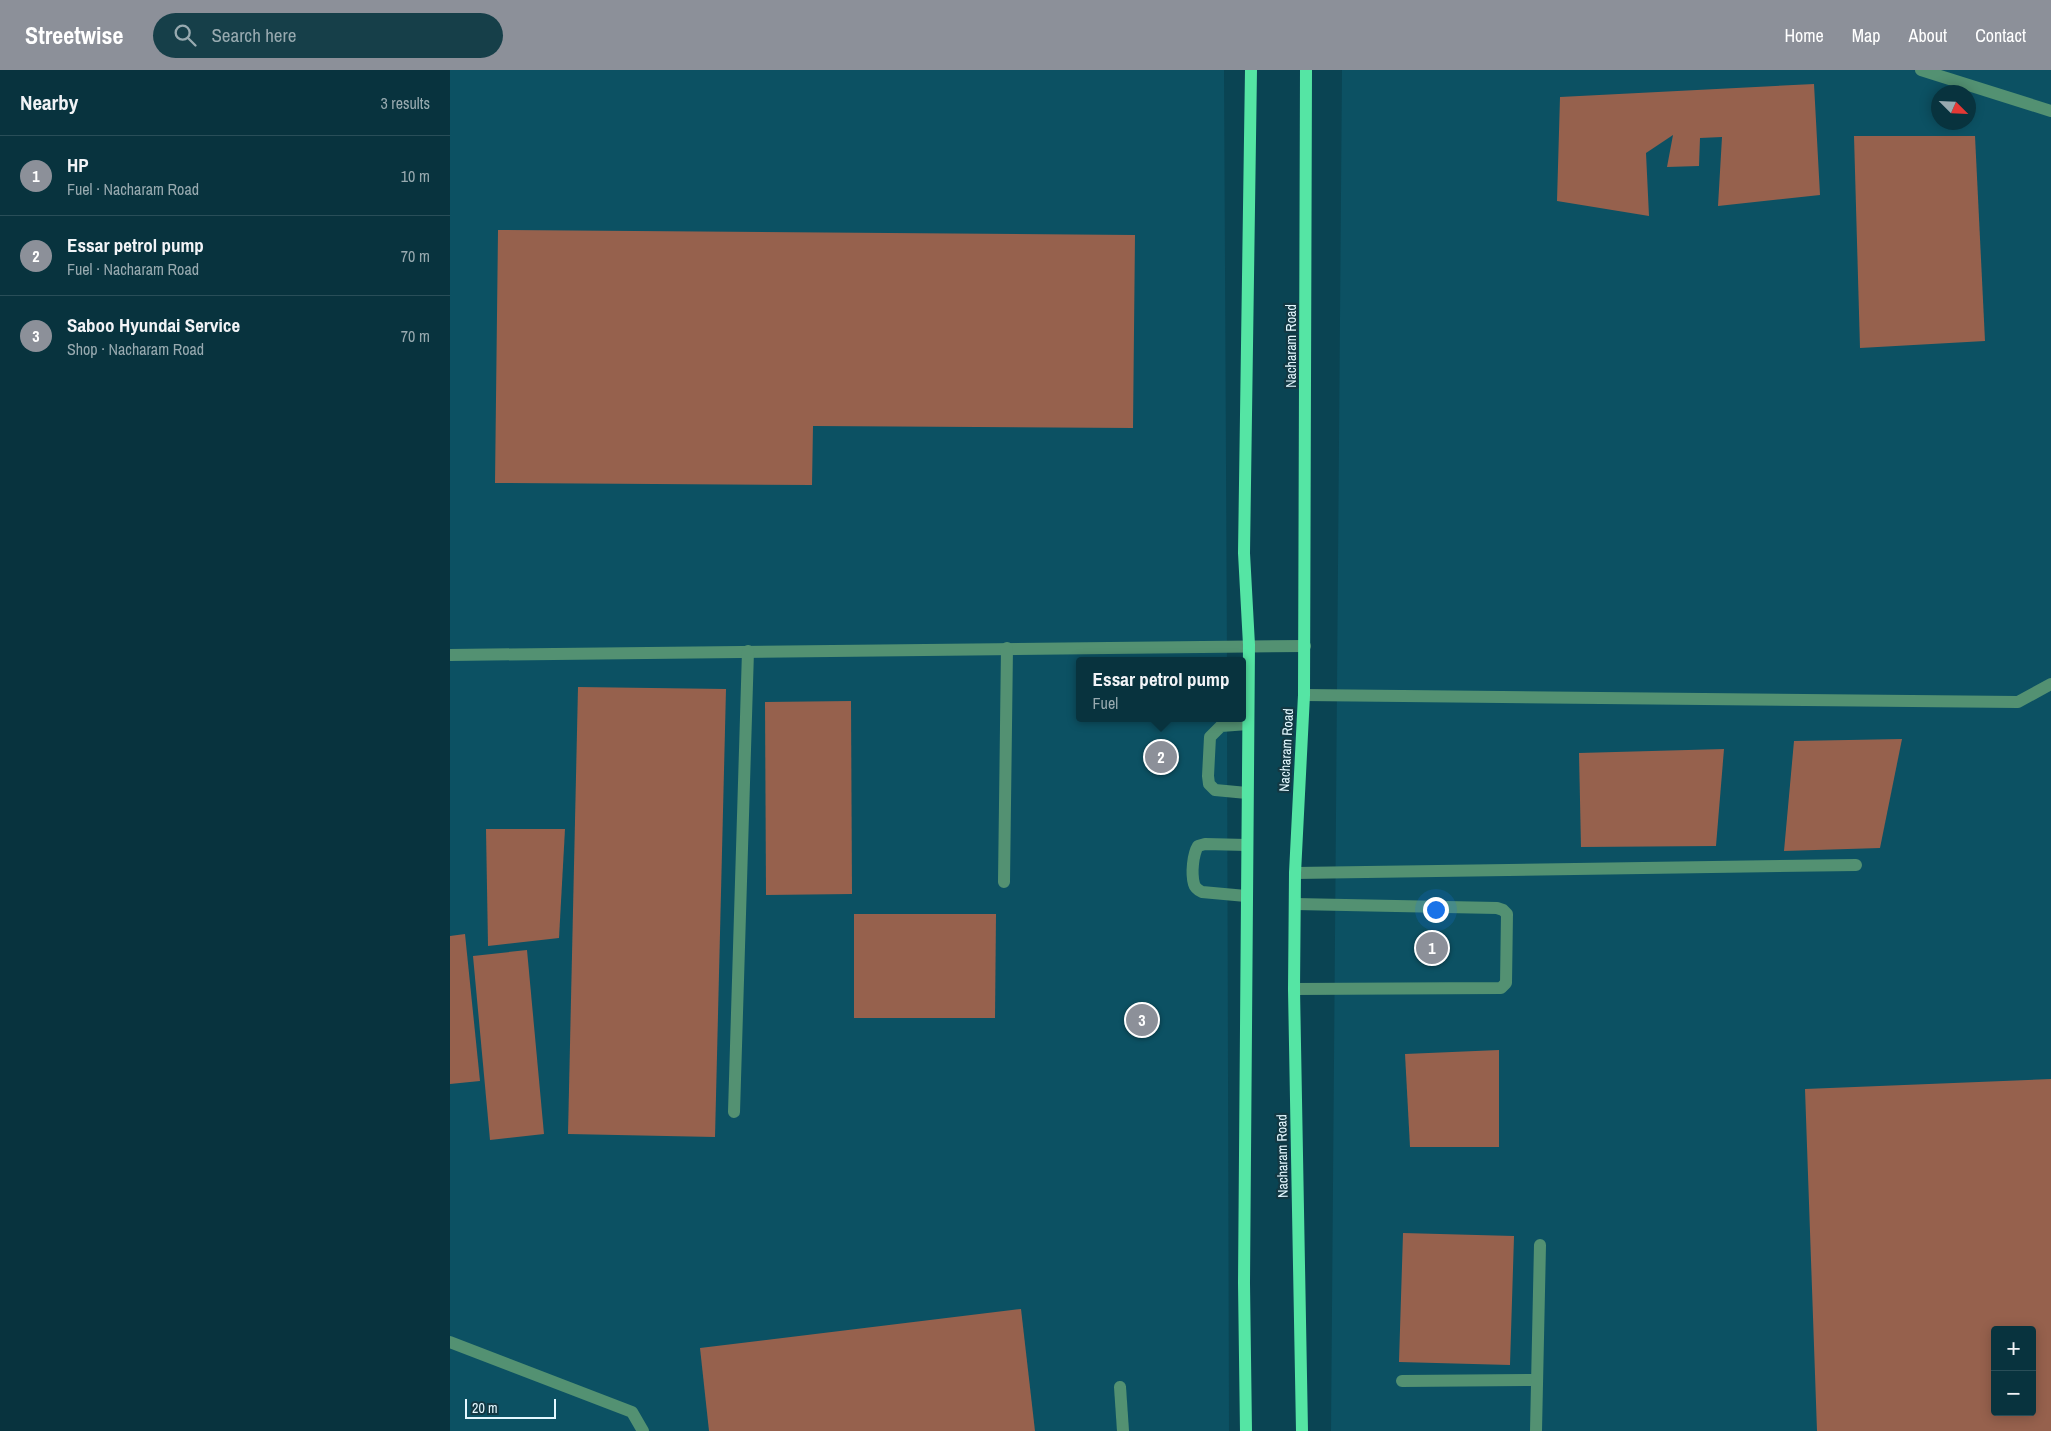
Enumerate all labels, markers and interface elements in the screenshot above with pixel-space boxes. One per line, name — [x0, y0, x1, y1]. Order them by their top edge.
search box — [153, 13, 503, 58]
text: Streetwise — [25, 19, 123, 51]
icon: search — [171, 21, 199, 49]
text: Search here — [211, 22, 296, 48]
text: Home — [1784, 23, 1824, 48]
text: Map — [1852, 23, 1881, 48]
text: About — [1909, 23, 1947, 48]
text: Contact — [1975, 23, 2026, 48]
north arrow — [1931, 85, 1976, 130]
text: Nearby — [20, 88, 78, 117]
text: 3 results — [380, 92, 430, 114]
text: HP — [67, 152, 89, 178]
text: 1 — [32, 165, 40, 187]
text: 10 m — [401, 165, 430, 187]
text: Fuel · Nacharam Road — [67, 178, 199, 200]
text: Essar petrol pump — [67, 232, 204, 258]
text: 2 — [32, 245, 40, 267]
text: 70 m — [401, 245, 430, 267]
text: Fuel · Nacharam Road — [67, 258, 199, 280]
street label: Nacharam Road — [1282, 304, 1300, 388]
text: Saboo Hyundai Service — [67, 312, 240, 338]
text: 3 — [32, 325, 40, 347]
text: 70 m — [401, 325, 430, 347]
text: Shop · Nacharam Road — [67, 338, 204, 360]
popup — [1076, 657, 1246, 722]
text: Essar petrol pump — [1093, 666, 1229, 692]
text: Fuel — [1093, 692, 1118, 714]
street label: Nacharam Road — [1275, 708, 1297, 792]
pin: 2 — [1145, 738, 1177, 776]
your location — [1423, 897, 1449, 923]
pin: 1 — [1416, 929, 1448, 967]
pin: 3 — [1126, 1001, 1158, 1039]
street label: Nacharam Road — [1272, 1114, 1292, 1198]
map controls — [1991, 1326, 2036, 1416]
button: + — [1991, 1326, 2036, 1371]
button: − — [1991, 1371, 2036, 1416]
scale bar — [465, 1396, 556, 1419]
text: 20 m — [472, 1399, 498, 1417]

